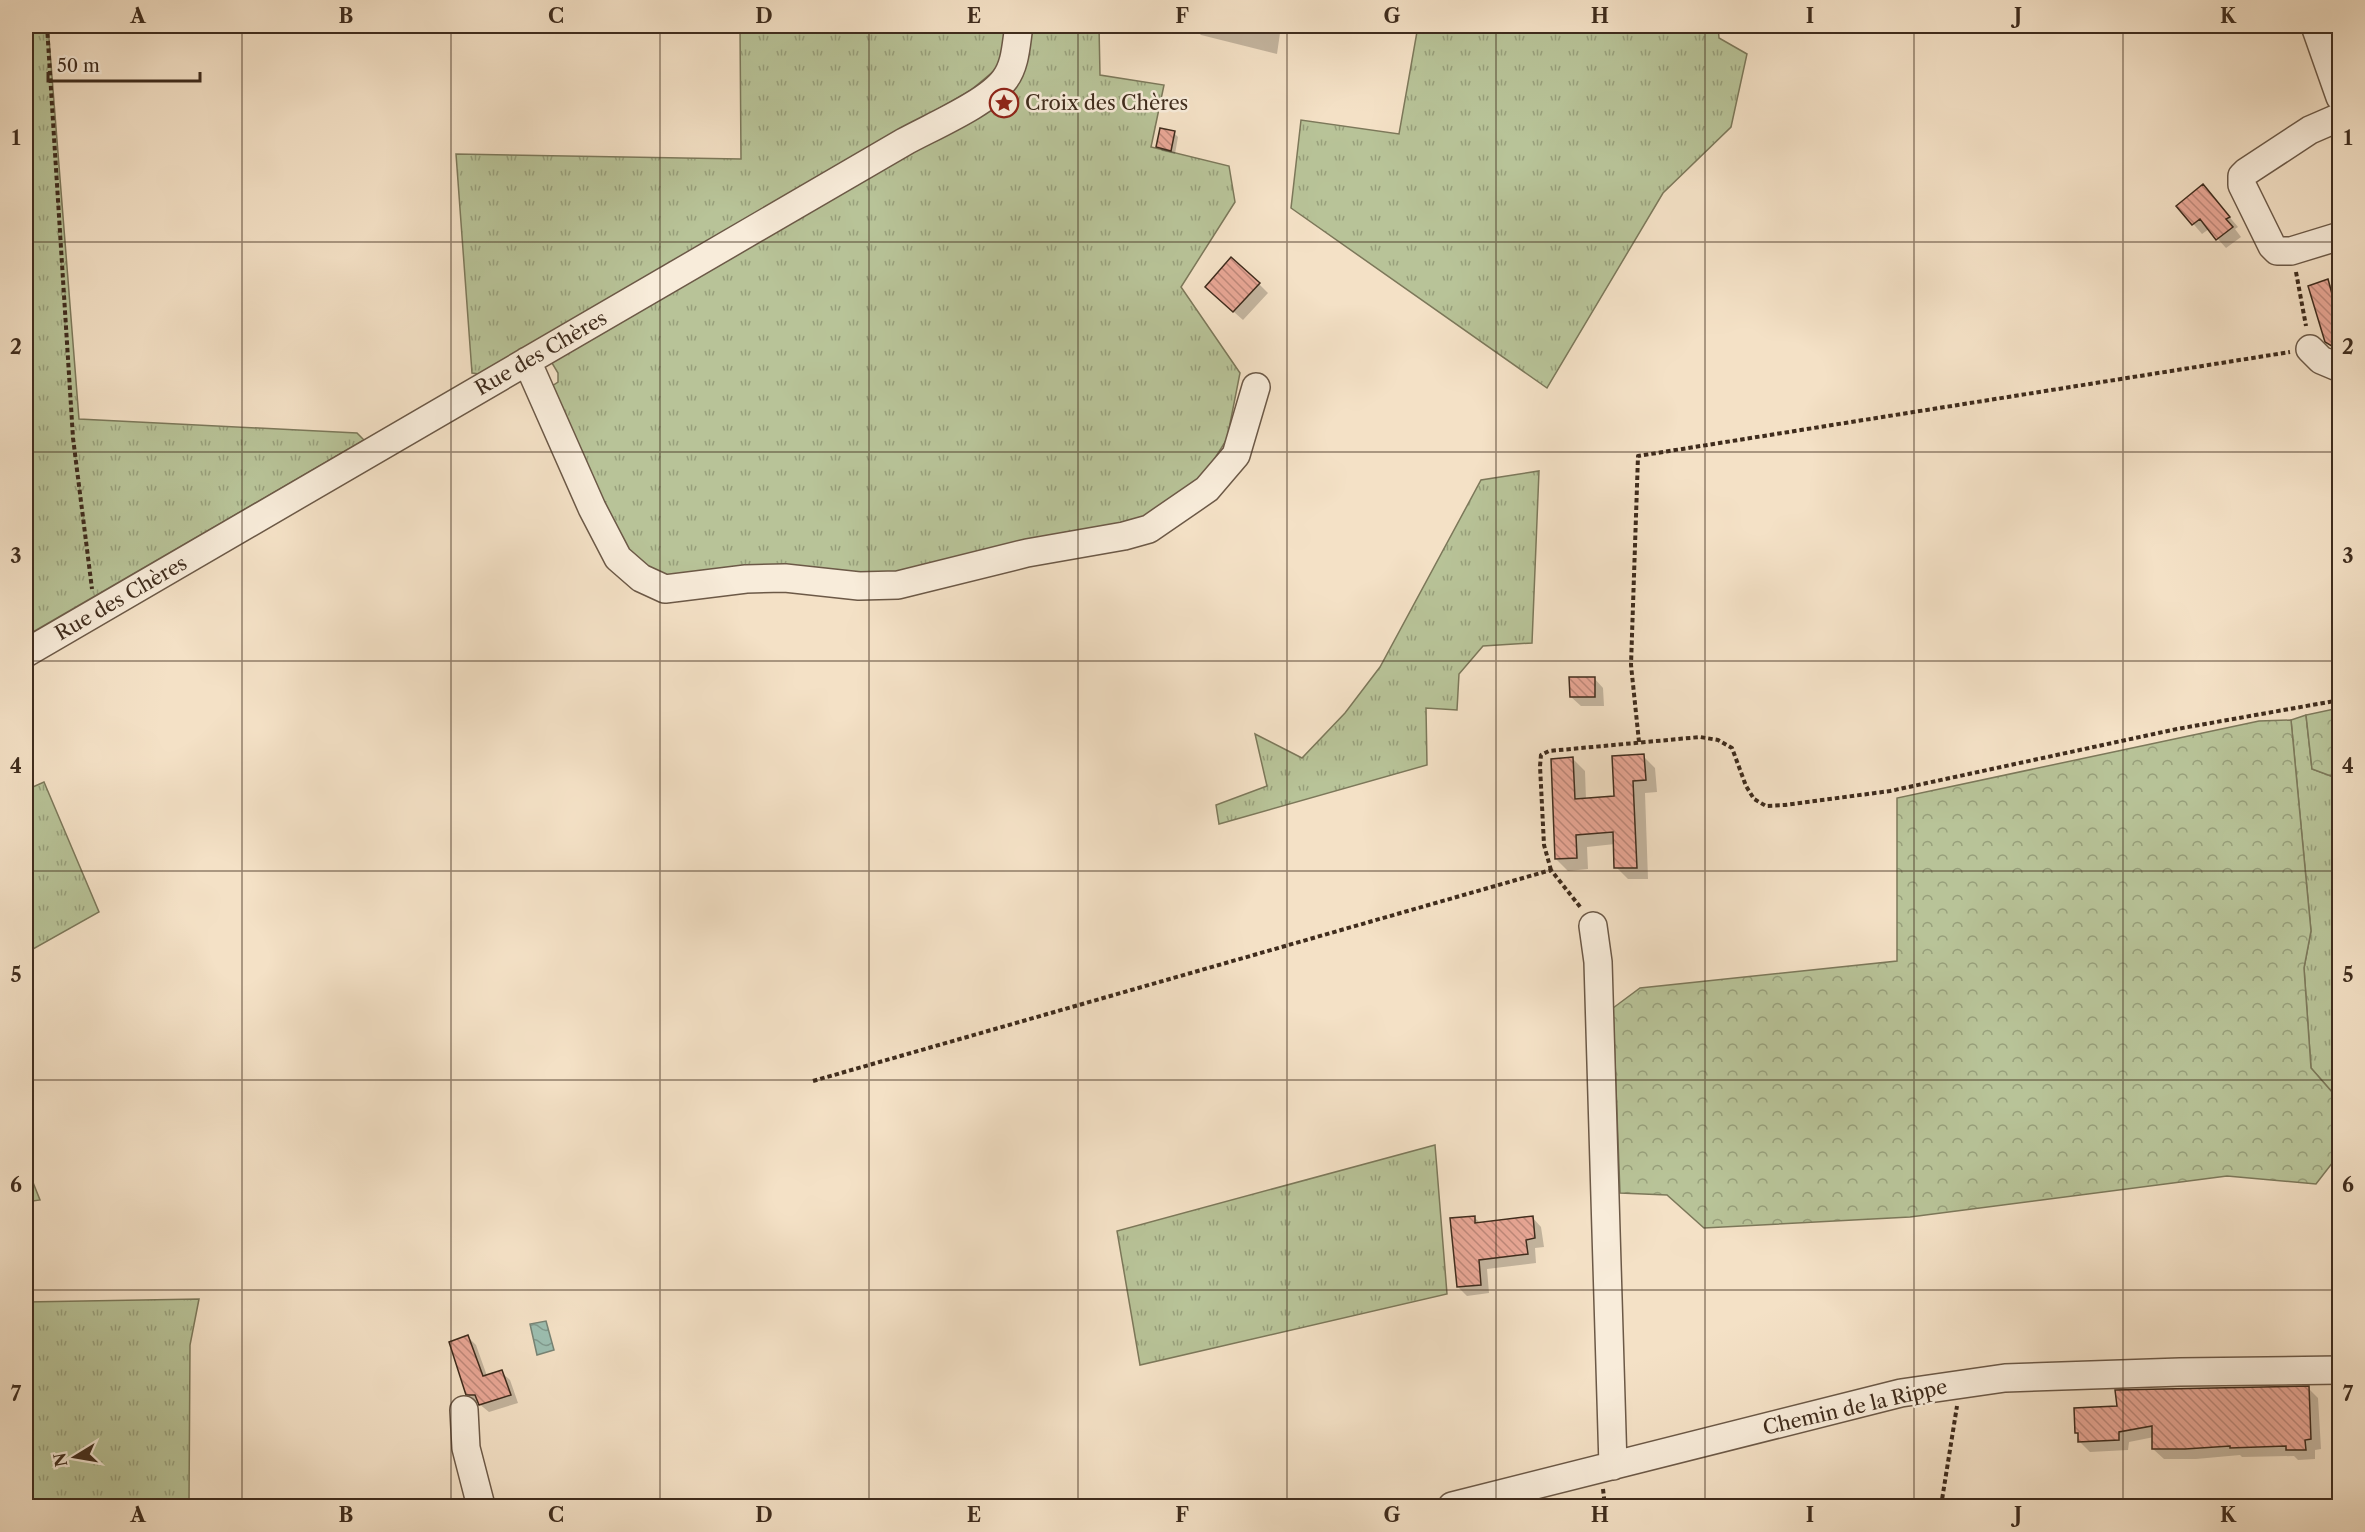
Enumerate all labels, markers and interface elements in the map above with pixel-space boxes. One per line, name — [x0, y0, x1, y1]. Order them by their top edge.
text: A — [129, 4, 146, 28]
text: B — [339, 4, 354, 28]
text: C — [548, 4, 564, 28]
text: D — [755, 4, 773, 28]
text: E — [967, 4, 981, 28]
text: F — [1175, 4, 1189, 28]
text: G — [1384, 4, 1401, 28]
text: H — [1591, 4, 1609, 28]
text: I — [1806, 4, 1814, 28]
text: J — [2010, 4, 2022, 28]
text: K — [2220, 4, 2237, 28]
scale bar — [48, 45, 200, 83]
text: 50 m — [57, 55, 100, 77]
place icon: Croix des Chères — [988, 87, 1020, 119]
place label: Croix des Chères — [1025, 91, 1188, 115]
text: 1 — [12, 126, 21, 150]
text: 1 — [2344, 126, 2353, 150]
street label: Rue des Chères — [471, 306, 611, 400]
text: 2 — [10, 335, 22, 359]
text: 2 — [2342, 335, 2354, 359]
text: 3 — [10, 544, 22, 568]
text: 3 — [2342, 544, 2354, 568]
street label: Rue des Chères — [51, 551, 191, 645]
text: 4 — [10, 754, 22, 778]
text: 4 — [2342, 754, 2354, 778]
text: 5 — [10, 963, 22, 987]
text: 5 — [2342, 963, 2354, 987]
text: 6 — [10, 1173, 22, 1197]
text: 6 — [2342, 1173, 2354, 1197]
street label: Chemin de la Rippe — [1760, 1374, 1950, 1440]
text: 7 — [11, 1382, 22, 1406]
text: 7 — [2343, 1382, 2354, 1406]
north arrow — [45, 1427, 105, 1487]
text: N — [49, 1451, 71, 1469]
text: A — [129, 1503, 146, 1527]
text: B — [339, 1503, 354, 1527]
text: C — [548, 1503, 564, 1527]
text: D — [755, 1503, 773, 1527]
text: E — [967, 1503, 981, 1527]
text: F — [1175, 1503, 1189, 1527]
text: G — [1384, 1503, 1401, 1527]
text: H — [1591, 1503, 1609, 1527]
text: I — [1806, 1503, 1814, 1527]
text: J — [2010, 1503, 2022, 1527]
text: K — [2220, 1503, 2237, 1527]

